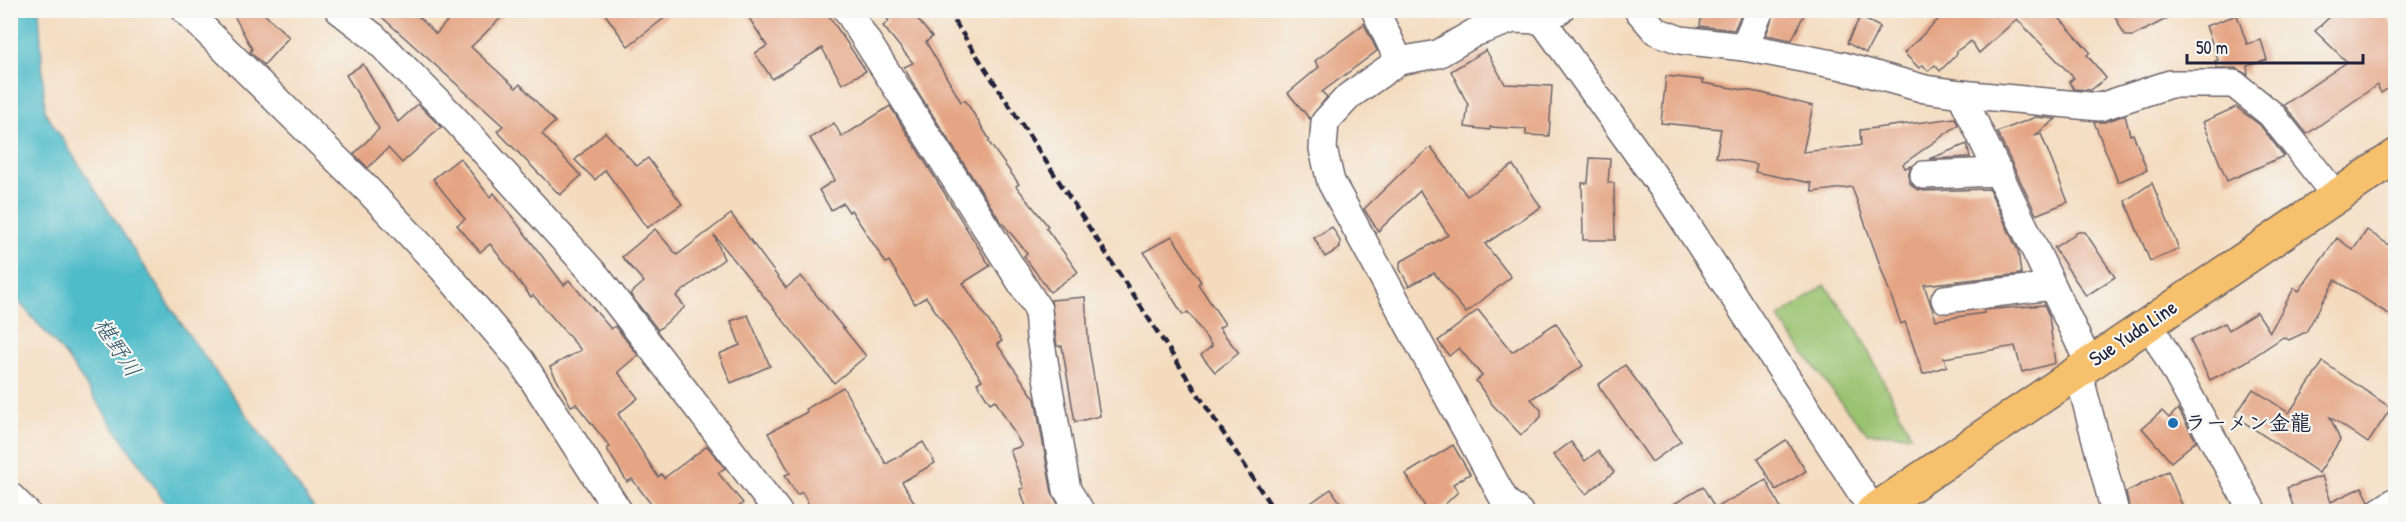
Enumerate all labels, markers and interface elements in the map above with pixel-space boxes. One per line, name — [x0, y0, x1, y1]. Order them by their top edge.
scale bar — [2187, 27, 2362, 65]
text: 50 m — [2196, 35, 2228, 60]
street label: Sue Yuda Line — [2083, 292, 2183, 373]
water label: 椹野川 — [87, 311, 149, 383]
place label: ラーメン金龍 — [2185, 408, 2311, 437]
marker: ラーメン金龍 — [2166, 416, 2180, 430]

